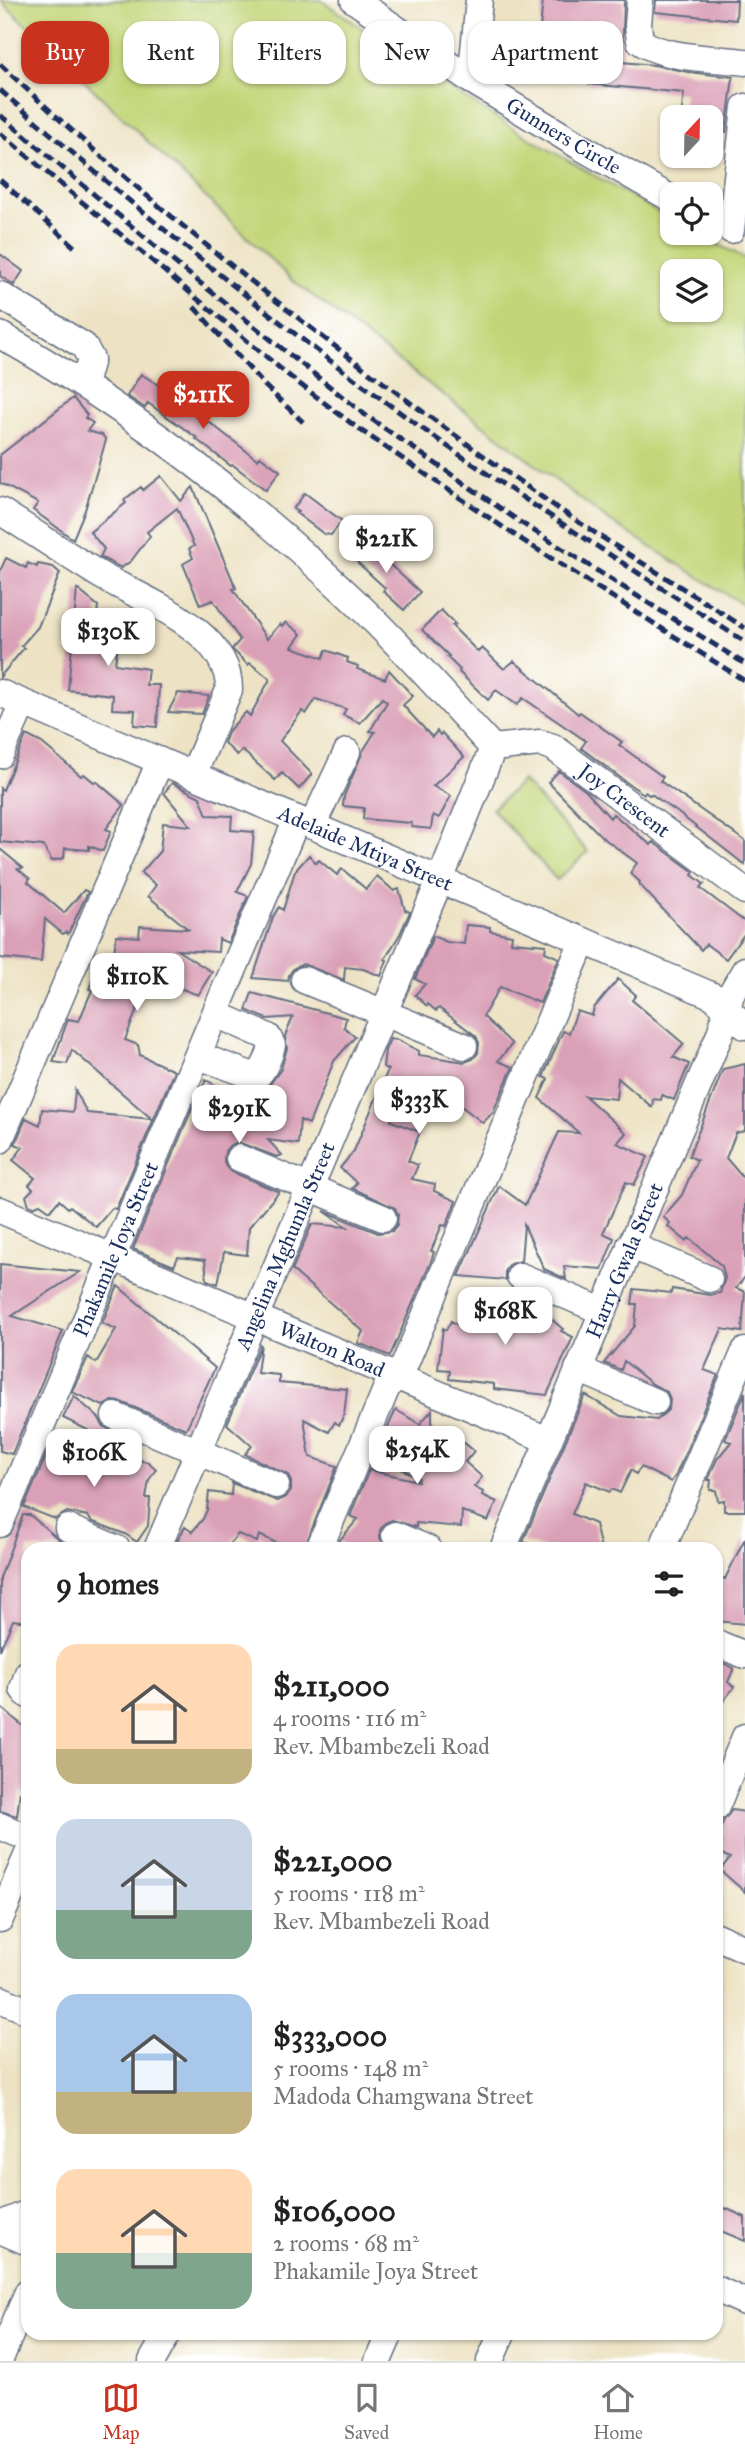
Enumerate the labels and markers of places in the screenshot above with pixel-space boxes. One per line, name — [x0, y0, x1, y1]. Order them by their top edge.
pin: $211K — [154, 372, 252, 431]
pin: $221K — [337, 516, 435, 575]
pin: $130K — [59, 608, 157, 668]
pin: $110K — [88, 954, 186, 1013]
pin: $333K — [370, 1076, 468, 1136]
pin: $291K — [190, 1086, 288, 1145]
pin: $168K — [456, 1288, 554, 1347]
pin: $254K — [368, 1426, 466, 1486]
pin: $106K — [45, 1430, 143, 1489]

